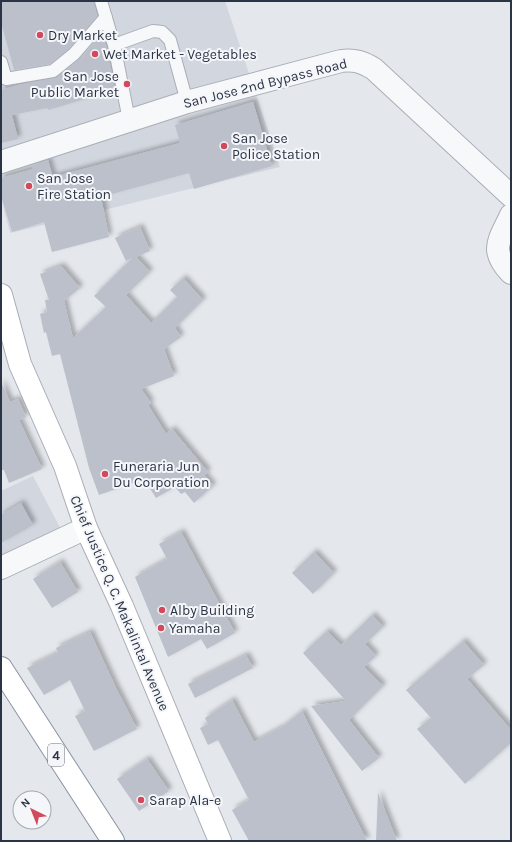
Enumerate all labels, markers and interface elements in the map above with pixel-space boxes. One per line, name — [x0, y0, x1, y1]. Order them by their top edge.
place label: Dry Market — [48, 27, 117, 44]
marker: Dry Market — [35, 30, 45, 40]
place label: Wet Market - Vegetables — [103, 46, 257, 63]
marker: Wet Market - Vegetables — [90, 49, 100, 59]
street label: San Jose 2nd Bypass Road — [181, 55, 349, 112]
place label: San Jose Public Market — [31, 68, 119, 101]
marker: San Jose Public Market — [122, 79, 132, 89]
place label: San Jose Police Station — [232, 130, 320, 163]
marker: San Jose Police Station — [219, 141, 229, 151]
place label: San Jose Fire Station — [37, 170, 111, 203]
marker: San Jose Fire Station — [24, 181, 34, 191]
place label: Funeraria Jun Du Corporation — [113, 458, 209, 491]
marker: Funeraria Jun Du Corporation — [100, 469, 110, 479]
street label: Chief Justice Q. C. Makalintal Avenue — [66, 493, 173, 714]
place label: Alby Building — [170, 602, 254, 619]
marker: Alby Building — [157, 605, 167, 615]
place label: Yamaha — [169, 620, 221, 637]
marker: Yamaha — [156, 623, 166, 633]
road number: 4 — [48, 744, 64, 766]
north arrow — [12, 790, 52, 830]
place label: Sarap Ala-e — [149, 792, 221, 809]
marker: Sarap Ala-e — [136, 795, 146, 805]
text: N — [18, 796, 33, 810]

